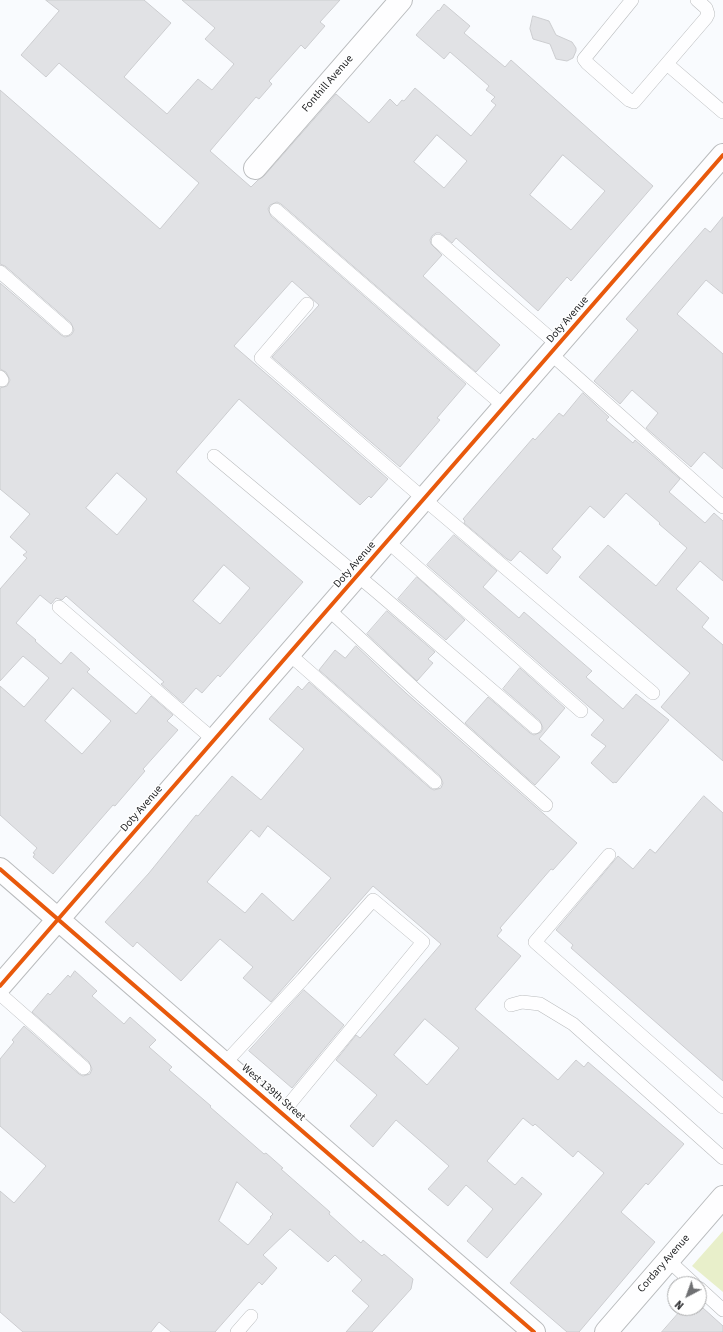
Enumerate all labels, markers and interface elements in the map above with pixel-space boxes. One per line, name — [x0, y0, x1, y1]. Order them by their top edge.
street label: Fonthill Avenue — [300, 53, 356, 115]
street label: Doty Avenue — [544, 294, 592, 346]
street label: Doty Avenue — [331, 539, 379, 591]
street label: Doty Avenue — [118, 783, 166, 835]
street label: West 139th Street — [238, 1062, 308, 1124]
street label: Cordary Avenue — [635, 1232, 693, 1296]
north arrow — [667, 1276, 707, 1316]
text: N — [672, 1297, 687, 1313]

